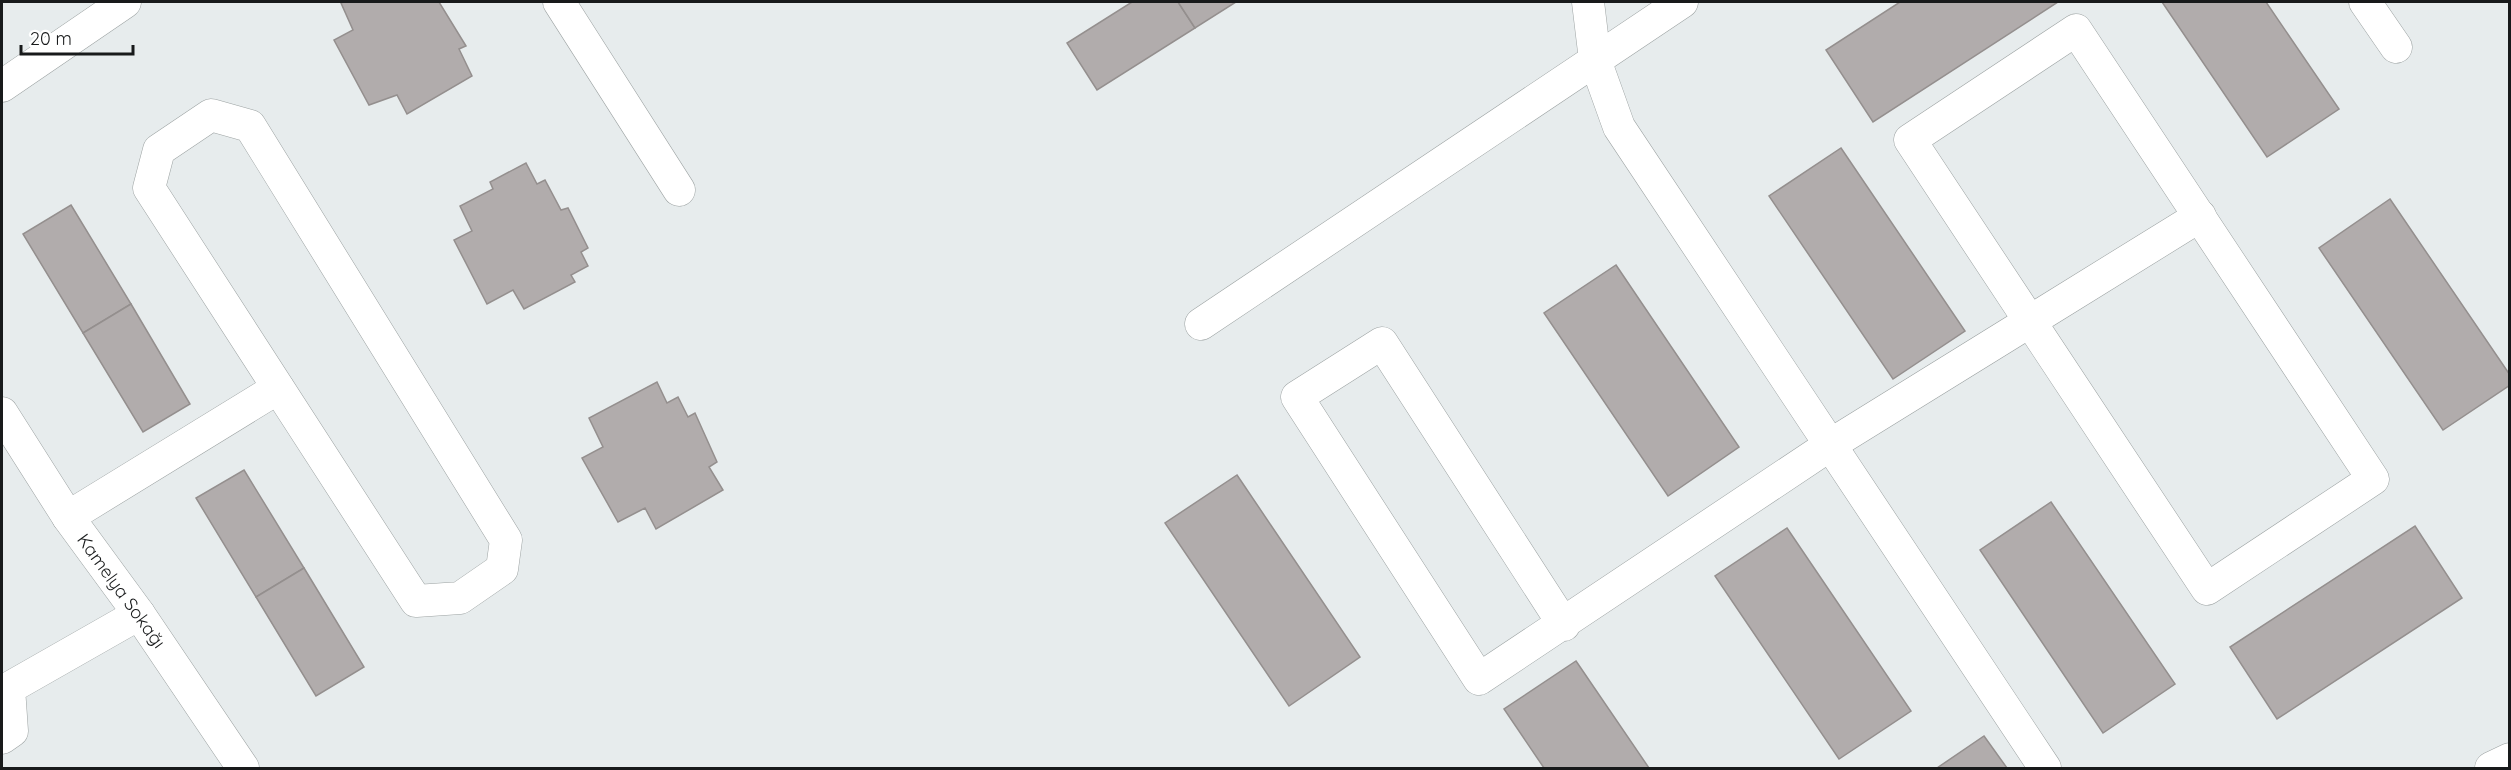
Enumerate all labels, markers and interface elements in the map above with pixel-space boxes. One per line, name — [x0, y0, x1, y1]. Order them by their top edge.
scale bar — [21, 18, 134, 56]
text: 20 m — [30, 27, 72, 50]
street label: Kamelya Sokağı — [72, 529, 171, 653]

